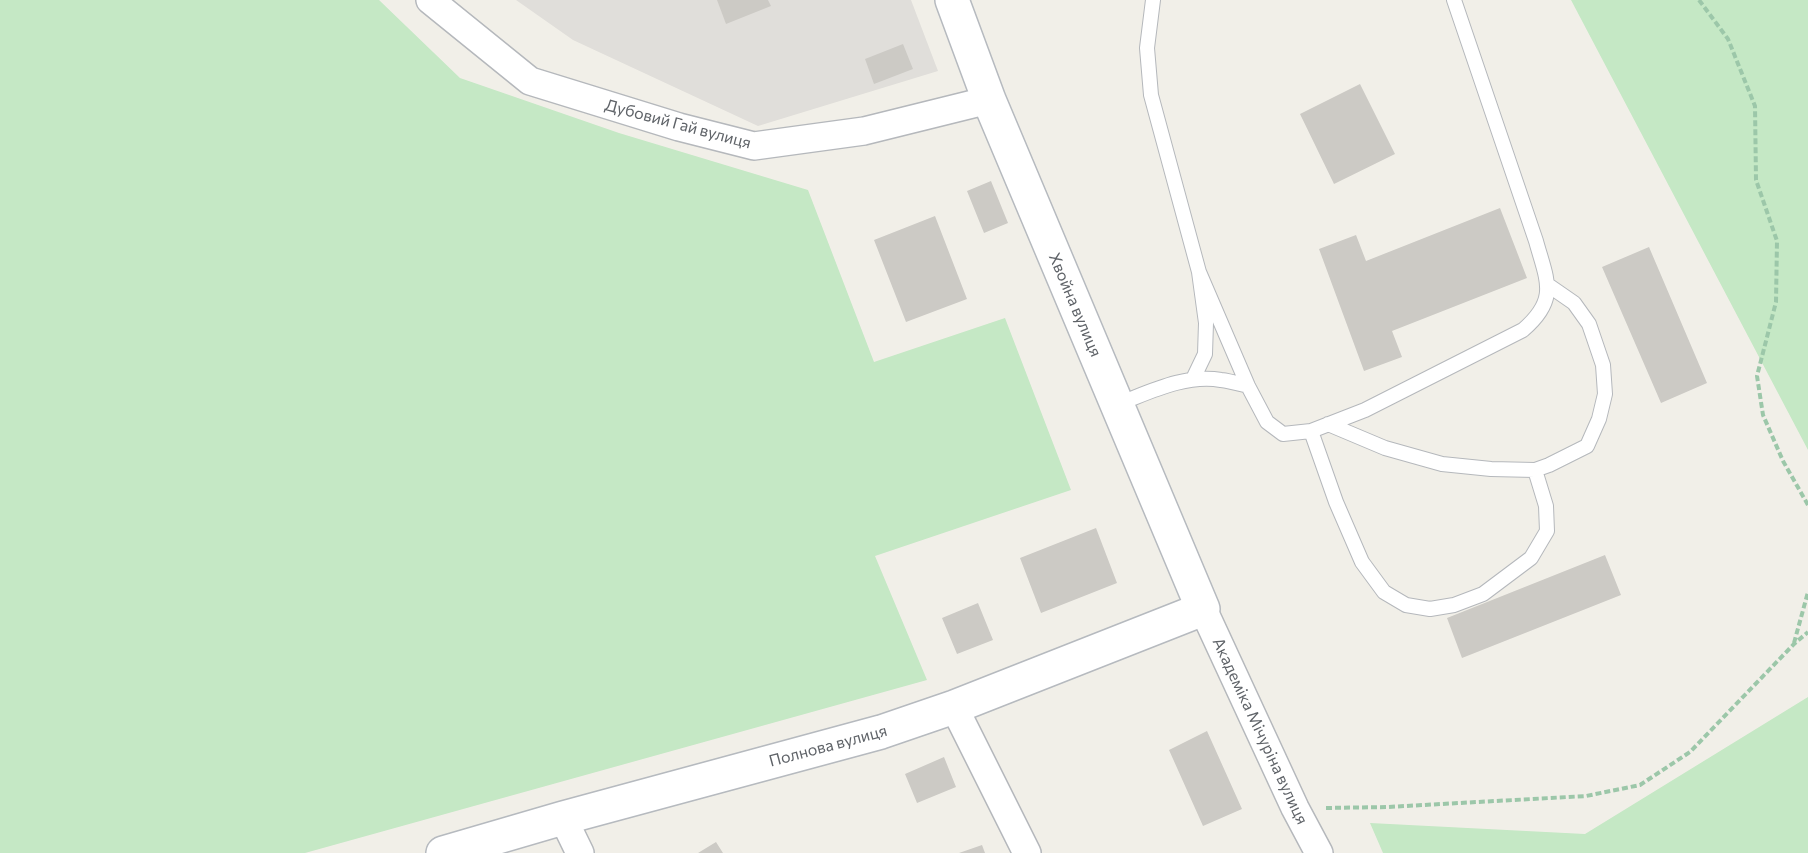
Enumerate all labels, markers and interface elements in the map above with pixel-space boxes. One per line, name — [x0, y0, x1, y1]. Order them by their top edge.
street label: Дубовий Гай вулиця — [603, 95, 753, 153]
street label: Хвойна вулиця — [1045, 250, 1105, 360]
street label: Академіка Мічуріна вулиця — [1208, 635, 1312, 827]
street label: Полнова вулиця — [767, 721, 889, 771]

